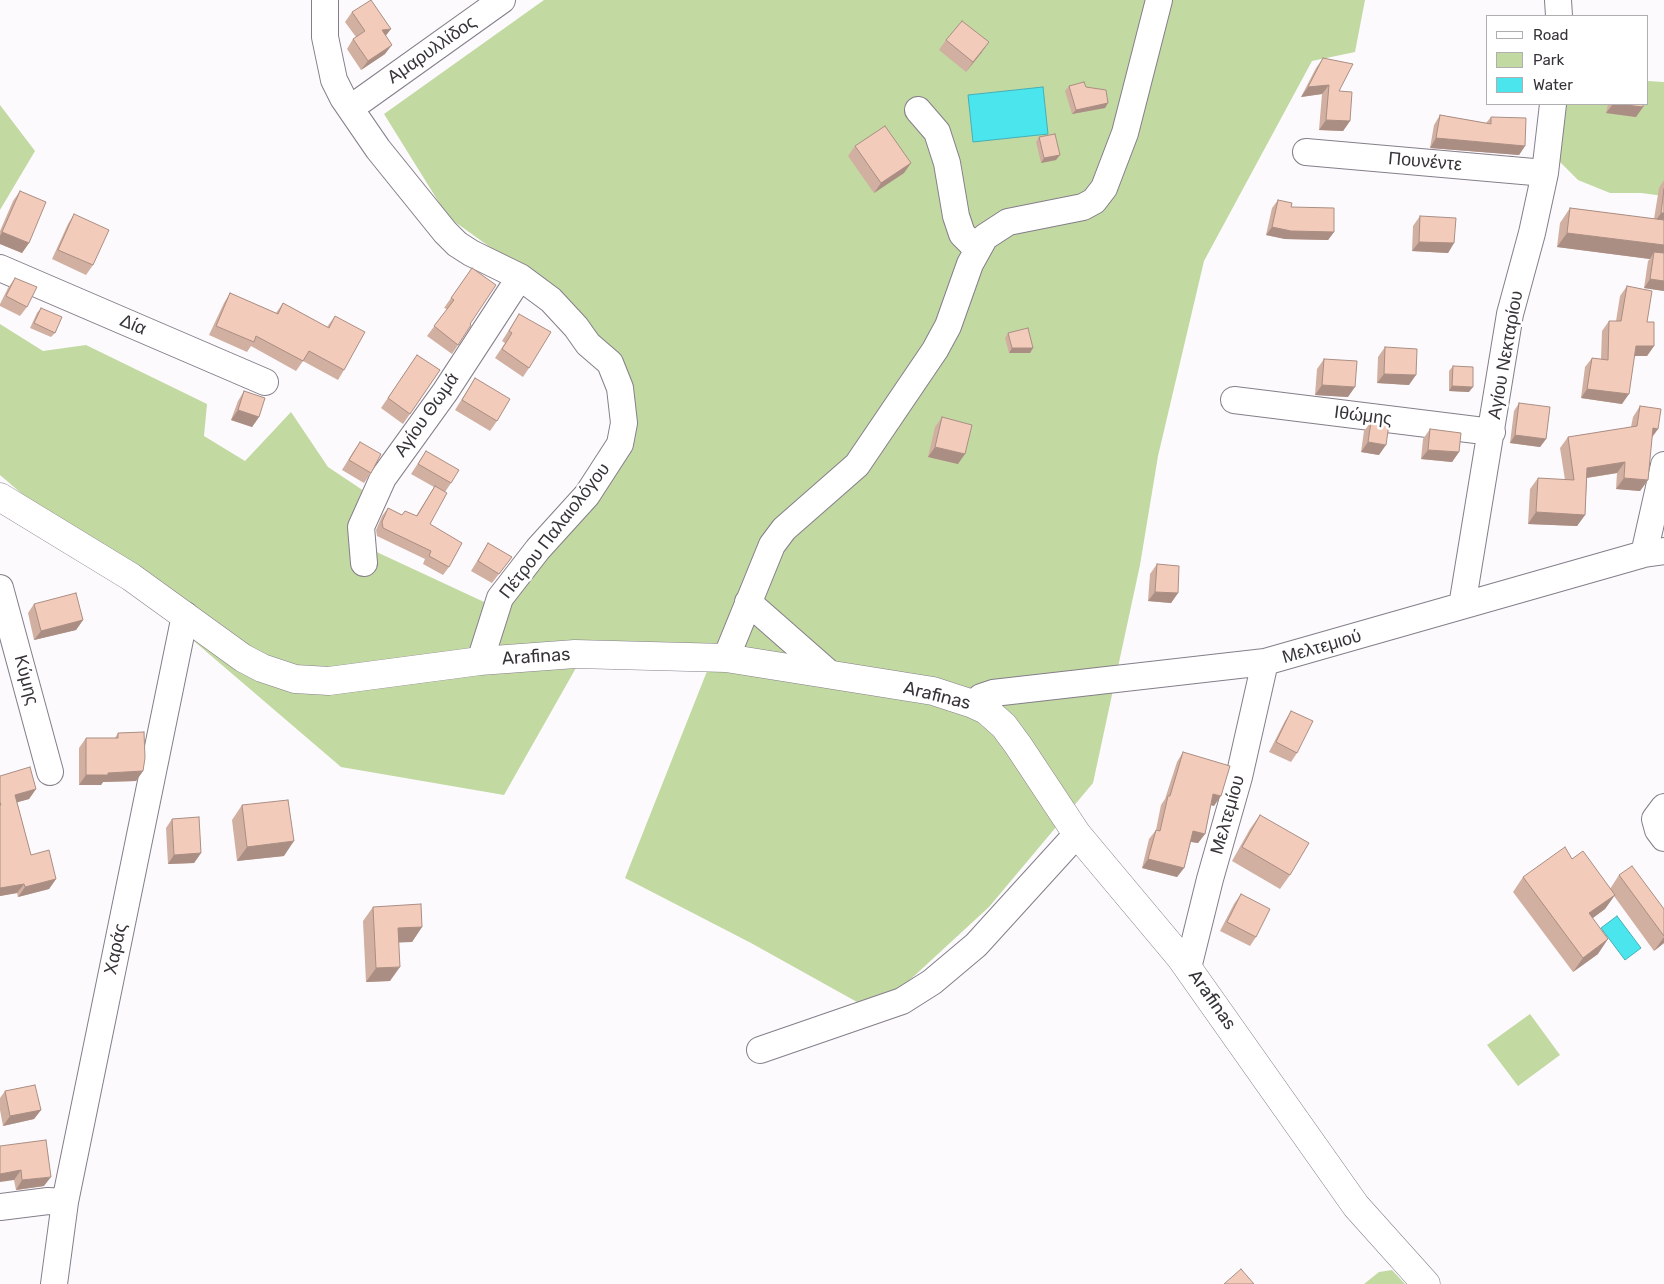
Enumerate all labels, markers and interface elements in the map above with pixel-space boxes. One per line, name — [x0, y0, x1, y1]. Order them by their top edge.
street label: Αμαρυλλίδος — [383, 11, 481, 89]
legend — [1486, 15, 1649, 105]
text: Road — [1533, 26, 1569, 44]
text: Park — [1533, 51, 1564, 69]
text: Water — [1533, 76, 1573, 94]
street label: Πουνέντε — [1387, 148, 1463, 176]
street label: Αγίου Νεκταρίου — [1484, 289, 1528, 421]
street label: Δία — [117, 310, 149, 340]
street label: Αγίου Θωμά — [390, 369, 464, 461]
street label: Ιθώμης — [1333, 402, 1393, 430]
street label: Πέτρου Παλαιολόγου — [495, 459, 615, 603]
street label: Μελτεμιού — [1280, 625, 1364, 669]
street label: Arafinas — [501, 644, 571, 670]
street label: Κύμης — [9, 653, 43, 707]
street label: Arafinas — [901, 677, 973, 715]
street label: Μελτεμίου — [1206, 773, 1250, 857]
street label: Χαράς — [100, 921, 132, 977]
street label: Arafinas — [1184, 966, 1240, 1034]

